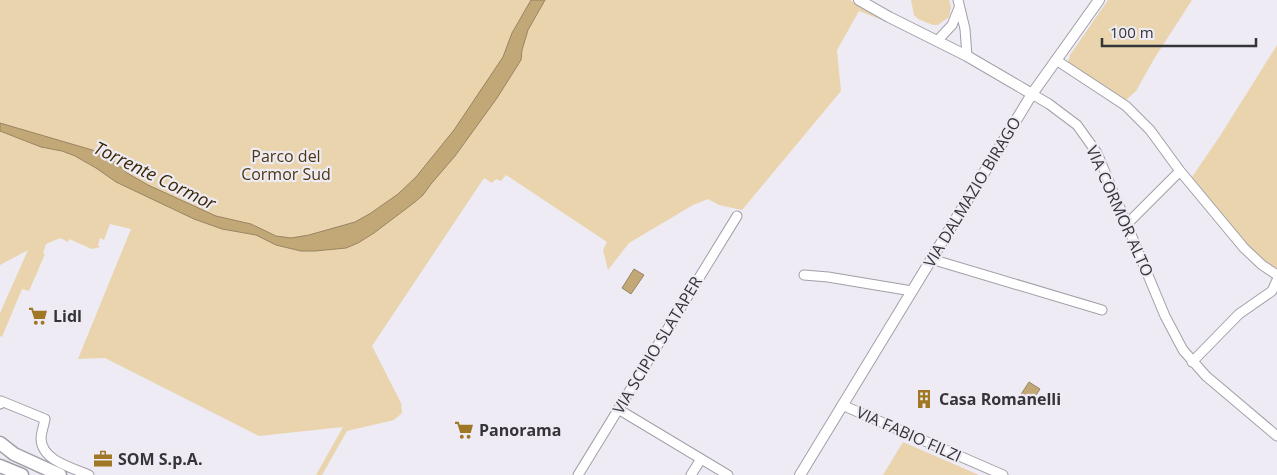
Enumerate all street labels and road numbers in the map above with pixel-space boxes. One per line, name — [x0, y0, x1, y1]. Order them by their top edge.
street label: VIA DALMAZIO BIRAGO — [918, 113, 1026, 271]
street label: VIA CORMOR ALTO — [1081, 142, 1159, 280]
street label: VIA SCIPIO SLATAPER — [607, 272, 707, 418]
street label: VIA FABIO FILZI — [853, 401, 965, 467]

